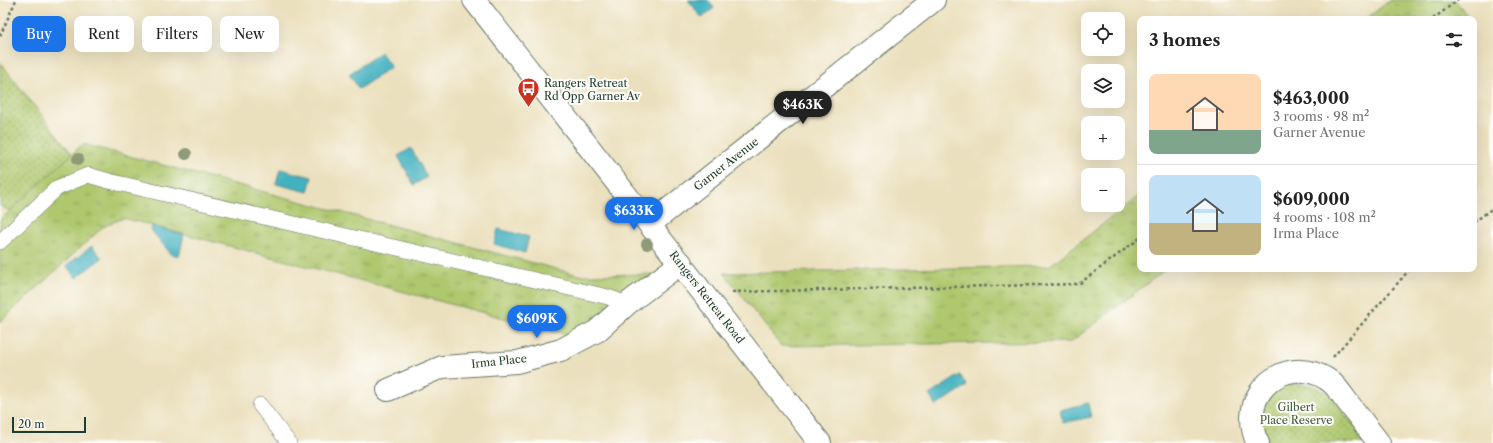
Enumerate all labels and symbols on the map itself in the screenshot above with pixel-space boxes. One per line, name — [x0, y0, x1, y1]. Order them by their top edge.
bus stop icon: Rangers Retreat Rd Opp Garner Av — [515, 76, 541, 109]
place label: Rangers Retreat Rd Opp Garner Av — [544, 76, 641, 103]
pin: $463K — [775, 91, 831, 125]
street label: Garner Avenue — [691, 134, 761, 194]
pin: $633K — [606, 197, 662, 231]
street label: Rangers Retreat Road — [667, 248, 748, 346]
pin: $609K — [509, 305, 565, 339]
street label: Irma Place — [470, 351, 528, 371]
park label: Gilbert Place Reserve — [1260, 400, 1332, 427]
scale bar — [12, 415, 86, 434]

